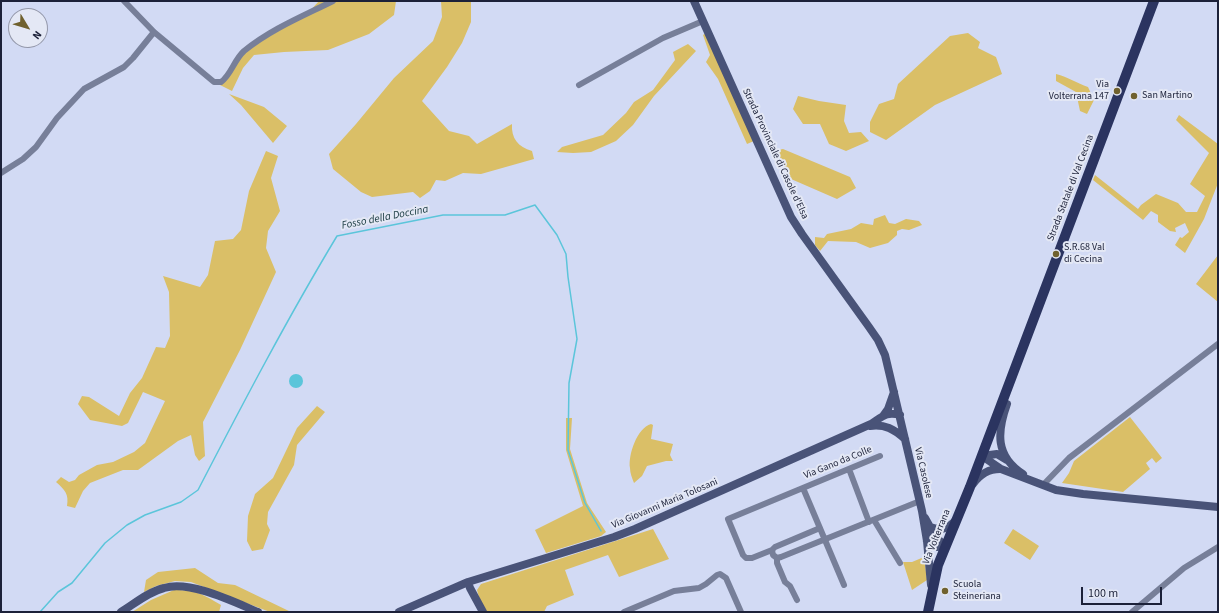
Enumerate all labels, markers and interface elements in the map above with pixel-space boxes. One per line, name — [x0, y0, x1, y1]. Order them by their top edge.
north arrow — [8, 8, 48, 48]
text: N — [29, 28, 45, 43]
place label: Via Volterrana 147 — [1049, 79, 1109, 102]
marker: Via Volterrana 147 — [1112, 86, 1122, 96]
street label: Strada Provinciale di Casole d'Elsa — [739, 87, 811, 221]
place label: San Martino — [1142, 90, 1192, 102]
marker: San Martino — [1129, 91, 1139, 101]
street label: Strada Statale di Val Cecina — [1045, 133, 1097, 243]
water label: Fosso della Doccina — [341, 203, 429, 233]
place label: S.R.68 Val di Cecina — [1064, 242, 1104, 266]
marker: S.R.68 Val di Cecina — [1051, 249, 1061, 259]
street label: Via Gano da Colle — [802, 444, 874, 482]
street label: Via Casolese — [911, 446, 935, 500]
street label: Via Giovanni Maria Tolosani — [610, 476, 720, 532]
street label: Via Volterrana — [921, 508, 953, 566]
place label: Scuola Steineriana — [953, 579, 1001, 602]
scale bar — [1083, 579, 1164, 605]
text: 100 m — [1088, 585, 1118, 602]
marker: Scuola Steineriana — [940, 586, 950, 596]

